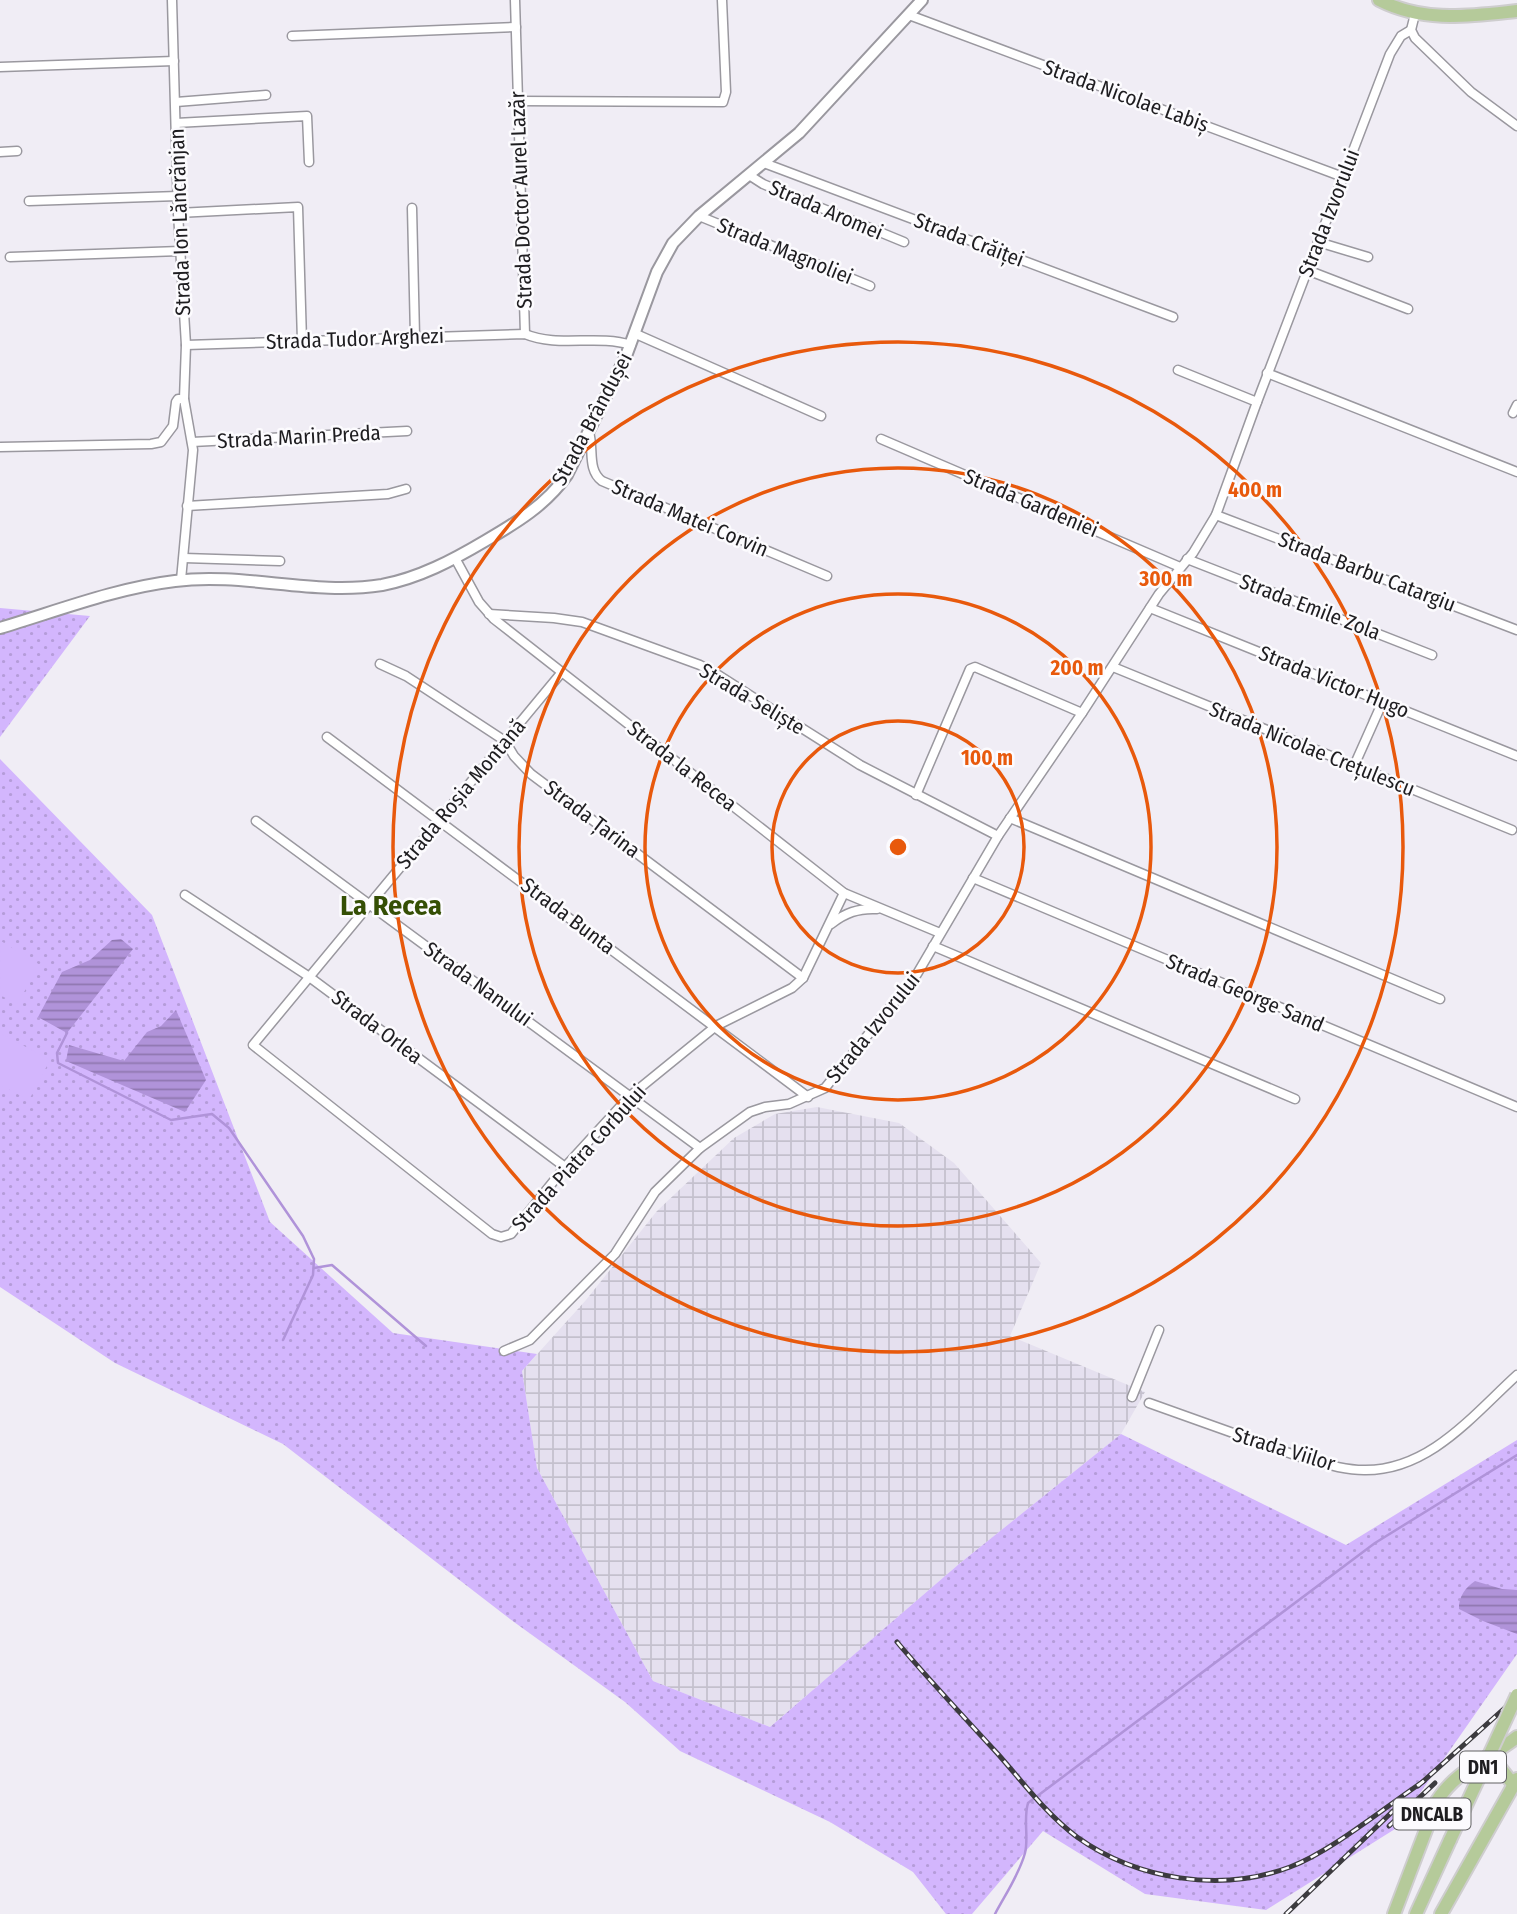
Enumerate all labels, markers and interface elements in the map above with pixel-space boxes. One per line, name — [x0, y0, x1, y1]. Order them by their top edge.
street label: Strada Nicolae Labiș — [1040, 54, 1212, 138]
street label: Strada Doctor Aurel Lazăr — [504, 90, 538, 309]
street label: Strada Ion Lăncrănjan — [164, 128, 196, 316]
street label: Strada Izvorului — [1293, 145, 1365, 281]
street label: Strada Aromei — [765, 174, 887, 246]
street label: Strada Crăiței — [910, 207, 1028, 273]
street label: Strada Magnoliei — [713, 212, 857, 290]
street label: Strada Tudor Arghezi — [266, 323, 444, 355]
street label: Strada Brândușei — [546, 348, 638, 490]
street label: Strada Marin Preda — [217, 420, 381, 454]
street label: Strada Gardeniei — [960, 463, 1102, 543]
street label: Strada Matei Corvin — [608, 473, 772, 563]
text: 400 m — [1228, 477, 1282, 503]
street label: Strada Barbu Catargiu — [1275, 526, 1459, 618]
text: 300 m — [1138, 566, 1193, 592]
street label: Strada Emile Zola — [1236, 568, 1384, 646]
street label: Strada Victor Hugo — [1255, 640, 1413, 724]
text: 200 m — [1049, 655, 1104, 681]
street label: Strada Seliște — [695, 657, 809, 741]
street label: Strada Nicolae Crețulescu — [1205, 696, 1419, 802]
street label: Strada Roșia Montană — [391, 714, 531, 874]
street label: Strada la Recea — [622, 715, 742, 817]
text: 100 m — [961, 745, 1013, 771]
street label: Strada Țarina — [539, 774, 645, 864]
centre of rings — [886, 835, 910, 859]
street label: Strada Bunta — [516, 872, 620, 960]
district label: La Recea — [340, 889, 442, 922]
street label: Strada Nanului — [419, 936, 537, 1032]
street label: Strada George Sand — [1162, 948, 1328, 1038]
street label: Strada Izvorului — [820, 967, 926, 1089]
street label: Strada Orlea — [326, 984, 428, 1070]
street label: Strada Piatra Corbului — [506, 1079, 652, 1237]
street label: Strada Viilor — [1230, 1421, 1339, 1477]
road number: DN1 — [1460, 1751, 1506, 1782]
road number: DNCALB — [1394, 1798, 1470, 1830]

